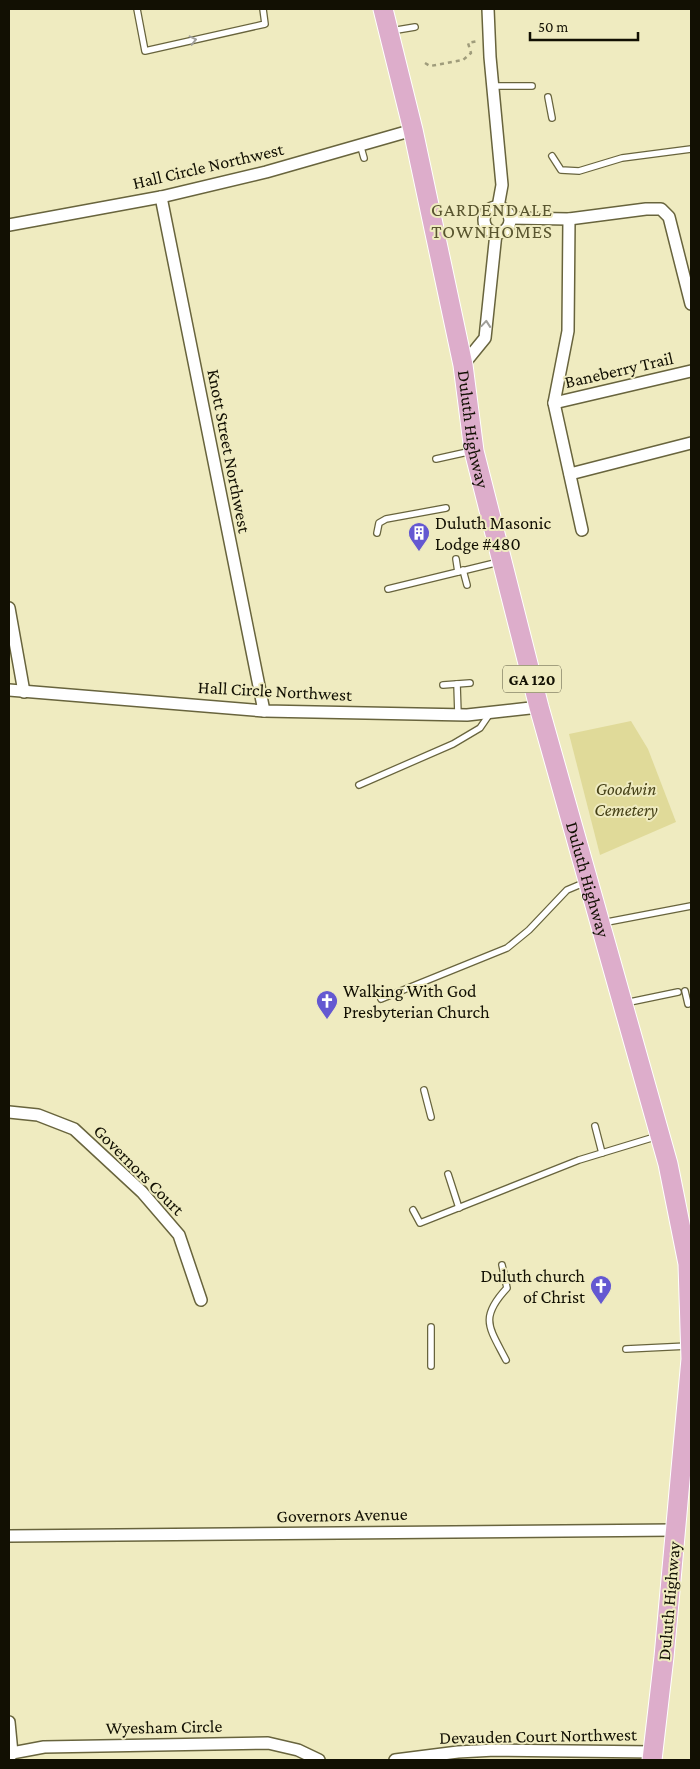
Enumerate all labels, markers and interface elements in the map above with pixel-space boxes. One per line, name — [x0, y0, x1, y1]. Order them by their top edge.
scale bar — [530, 10, 638, 42]
text: 50 m — [538, 19, 568, 35]
one-way arrow — [188, 36, 197, 46]
street label: Hall Circle Northwest — [131, 139, 286, 193]
district label: GARDENDALE TOWNHOMES — [431, 199, 553, 242]
one-way arrow — [480, 320, 491, 328]
street label: Baneberry Trail — [563, 348, 676, 392]
street label: Knott Street Northwest — [203, 367, 255, 536]
street label: Duluth Highway — [454, 369, 493, 491]
place label: Duluth Masonic Lodge #480 — [435, 513, 551, 554]
building icon: Duluth Masonic Lodge #480 — [407, 521, 431, 552]
road number: GA 120 — [503, 666, 561, 692]
street label: Hall Circle Northwest — [197, 677, 354, 705]
park label: Goodwin Cemetery — [594, 779, 658, 820]
street label: Duluth Highway — [562, 819, 614, 940]
place label: Walking With God Presbyterian Church — [343, 981, 490, 1022]
church icon: Walking With God Presbyterian Church — [315, 989, 339, 1020]
street label: Governors Court — [90, 1121, 189, 1220]
place label: Duluth church of Christ — [481, 1266, 586, 1307]
church icon: Duluth church of Christ — [589, 1274, 613, 1305]
street label: Governors Avenue — [276, 1504, 408, 1526]
street label: Duluth Highway — [654, 1540, 684, 1661]
street label: Wyesham Circle — [106, 1716, 223, 1738]
street label: Devauden Court Northwest — [439, 1724, 638, 1748]

